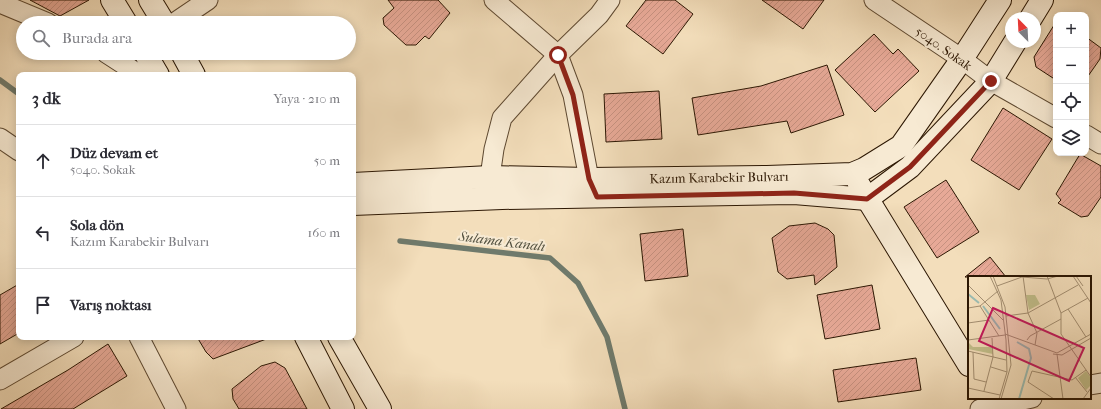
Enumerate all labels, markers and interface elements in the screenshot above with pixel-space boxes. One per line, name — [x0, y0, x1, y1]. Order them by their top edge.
north arrow — [1005, 12, 1041, 48]
map controls — [1053, 12, 1089, 156]
button: + — [1053, 12, 1089, 48]
search box — [16, 16, 356, 60]
street label: 5040. Sokak — [913, 24, 975, 73]
icon: search — [30, 27, 52, 49]
text: Burada ara — [62, 29, 132, 47]
route start — [549, 46, 567, 64]
button: − — [1053, 48, 1089, 84]
route end — [982, 72, 1000, 90]
button: locate — [1053, 84, 1089, 120]
text: 3 dk — [32, 88, 61, 108]
text: Yaya · 210 m — [273, 91, 340, 106]
button: layers — [1053, 120, 1089, 156]
text: Düz devam et — [70, 144, 158, 162]
icon: ahead — [32, 150, 54, 172]
text: 50 m — [314, 153, 340, 168]
text: 5040. Sokak — [70, 162, 135, 177]
street label: Kazım Karabekir Bulvarı — [649, 169, 789, 186]
text: Sola dön — [70, 216, 124, 234]
icon: left — [32, 222, 54, 244]
text: 160 m — [308, 225, 340, 240]
water label: Sulama Kanalı — [457, 228, 546, 255]
text: Kazım Karabekir Bulvarı — [70, 234, 209, 249]
inset map — [968, 276, 1091, 399]
icon: arrive — [32, 294, 54, 316]
text: Varış noktası — [70, 296, 151, 314]

